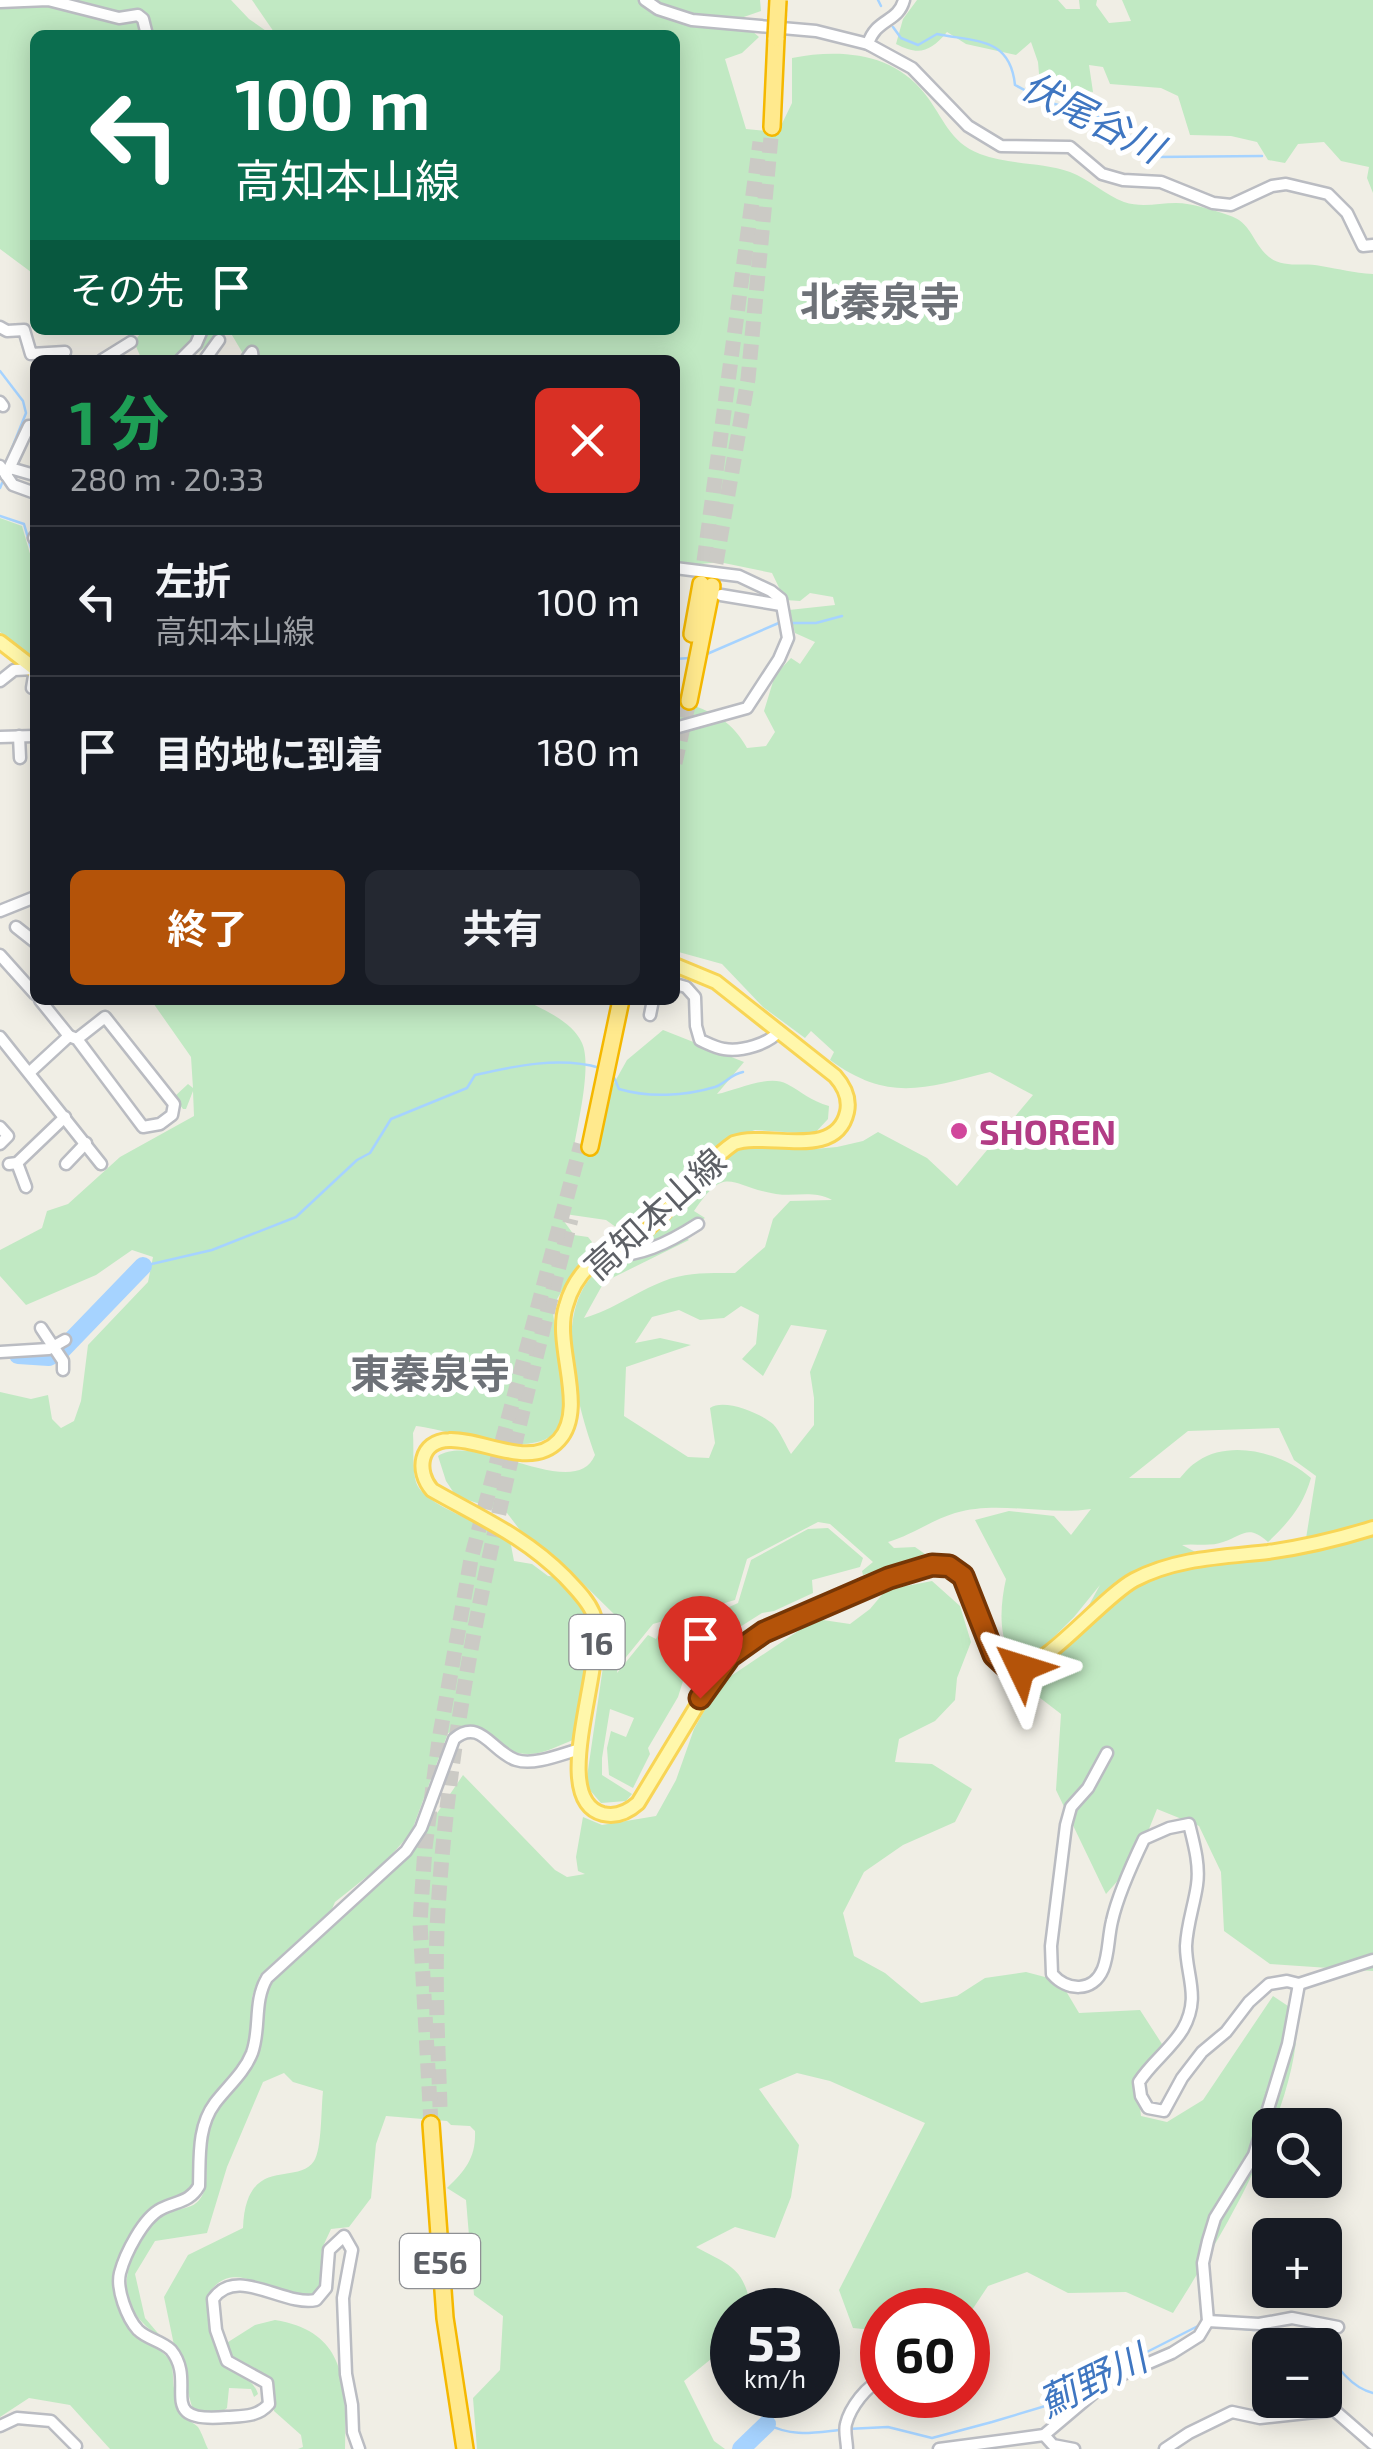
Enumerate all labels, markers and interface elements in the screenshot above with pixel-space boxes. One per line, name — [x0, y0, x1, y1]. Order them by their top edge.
text: 100 m — [235, 60, 430, 144]
water label: 伏尾谷川 — [1015, 61, 1175, 173]
icon: left — [70, 70, 200, 200]
text: 高知本山線 — [235, 152, 460, 206]
icon: arrive — [204, 260, 259, 315]
text: その先 — [70, 266, 184, 312]
district label: 北秦泉寺 — [800, 276, 960, 324]
text: 1 分 — [70, 385, 169, 457]
button: close — [535, 388, 640, 493]
text: 280 m · 20:33 — [70, 459, 264, 497]
text: 左折 — [155, 557, 231, 603]
icon: left — [70, 574, 125, 629]
text: 100 m — [537, 578, 640, 624]
text: 高知本山線 — [155, 611, 315, 649]
icon: arrive — [70, 724, 125, 779]
text: 180 m — [537, 728, 640, 774]
text: 目的地に到着 — [155, 730, 383, 776]
button: 終了 — [70, 870, 345, 985]
button: 共有 — [365, 870, 640, 985]
place label: SHOREN — [979, 1110, 1116, 1152]
marker: SHOREN — [948, 1120, 970, 1142]
street label: 高知本山線 — [575, 1139, 733, 1287]
district label: 東秦泉寺 — [350, 1348, 510, 1396]
pin — [658, 1596, 743, 1699]
icon: arrive — [673, 1611, 728, 1666]
road number: 16 — [570, 1615, 624, 1669]
position arrow — [969, 1616, 1073, 1720]
map controls — [1252, 2108, 1342, 2418]
button: search — [1252, 2108, 1342, 2198]
button: + — [1252, 2218, 1342, 2308]
road number: E56 — [400, 2234, 480, 2288]
speed limit sign: 60 — [860, 2288, 990, 2418]
text: 53 — [747, 2311, 803, 2371]
button: − — [1252, 2328, 1342, 2418]
water label: 薊野川 — [1031, 2332, 1157, 2425]
text: km/h — [744, 2363, 806, 2393]

